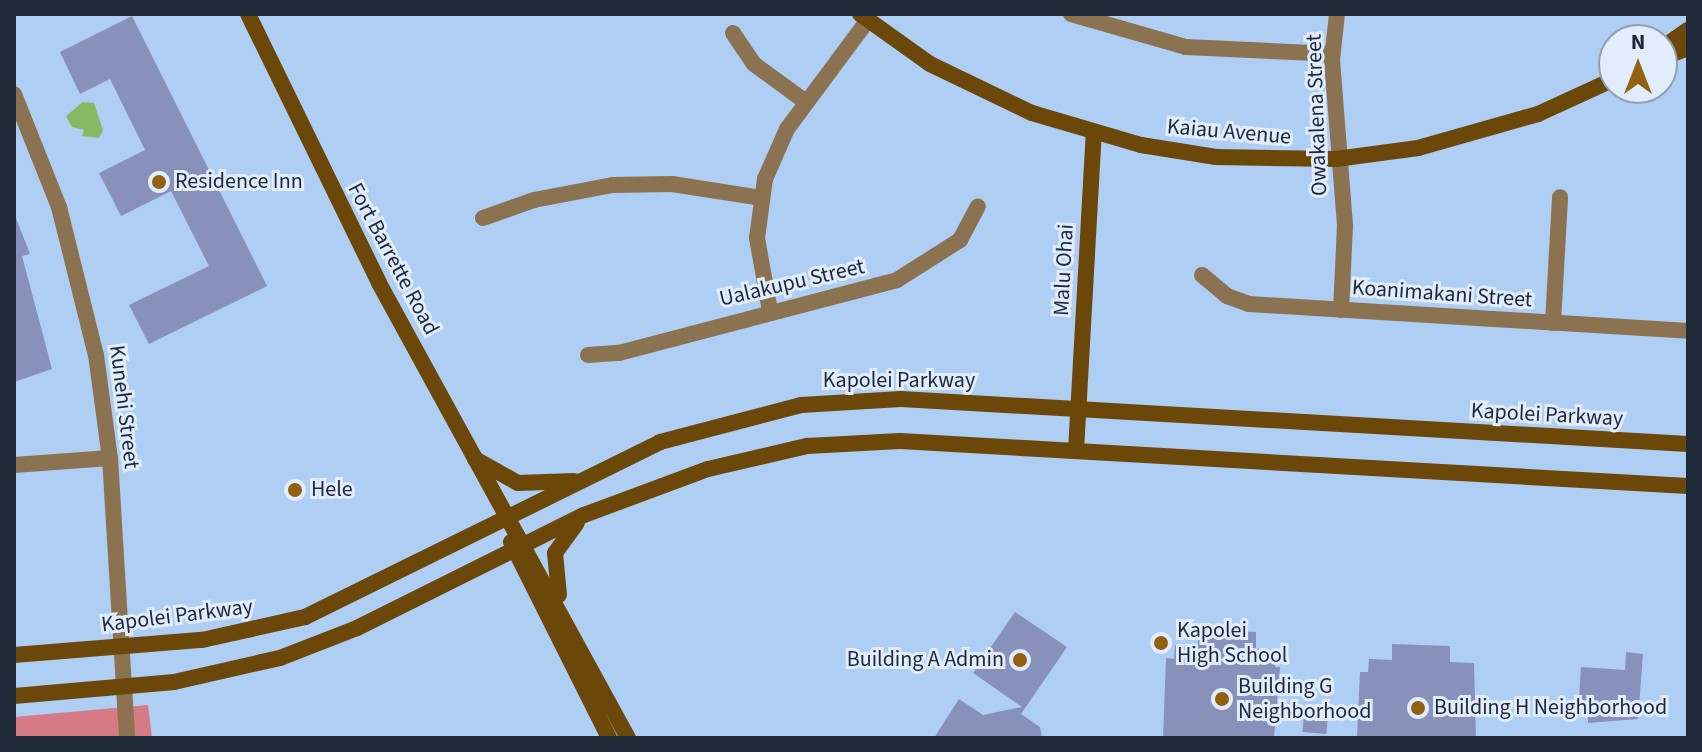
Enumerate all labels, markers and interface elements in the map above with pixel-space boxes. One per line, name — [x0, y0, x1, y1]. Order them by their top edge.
north arrow — [1598, 24, 1678, 104]
text: N — [1631, 26, 1645, 58]
street label: Owakalena Street — [1301, 33, 1333, 197]
street label: Kaiau Avenue — [1166, 113, 1292, 151]
place label: Residence Inn — [175, 169, 303, 195]
marker: Residence Inn — [150, 173, 168, 191]
street label: Fort Barrette Road — [342, 178, 444, 340]
street label: Malu Ohai — [1048, 223, 1080, 317]
street label: Ualakupu Street — [717, 253, 867, 313]
street label: Koanimakani Street — [1351, 275, 1533, 313]
street label: Kunehi Street — [103, 344, 145, 470]
street label: Kapolei Parkway — [823, 368, 975, 394]
street label: Kapolei Parkway — [1470, 398, 1624, 432]
place label: Hele — [311, 477, 353, 503]
marker: Hele — [286, 481, 304, 499]
street label: Kapolei Parkway — [100, 594, 254, 638]
place label: Kapolei High School — [1177, 617, 1287, 668]
marker: Kapolei High School — [1152, 634, 1170, 652]
place label: Building A Admin — [847, 647, 1004, 673]
marker: Building A Admin — [1011, 651, 1029, 669]
place label: Building G Neighborhood — [1238, 673, 1371, 724]
marker: Building G Neighborhood — [1213, 690, 1231, 708]
place label: Building H Neighborhood — [1434, 695, 1667, 721]
marker: Building H Neighborhood — [1409, 699, 1427, 717]

